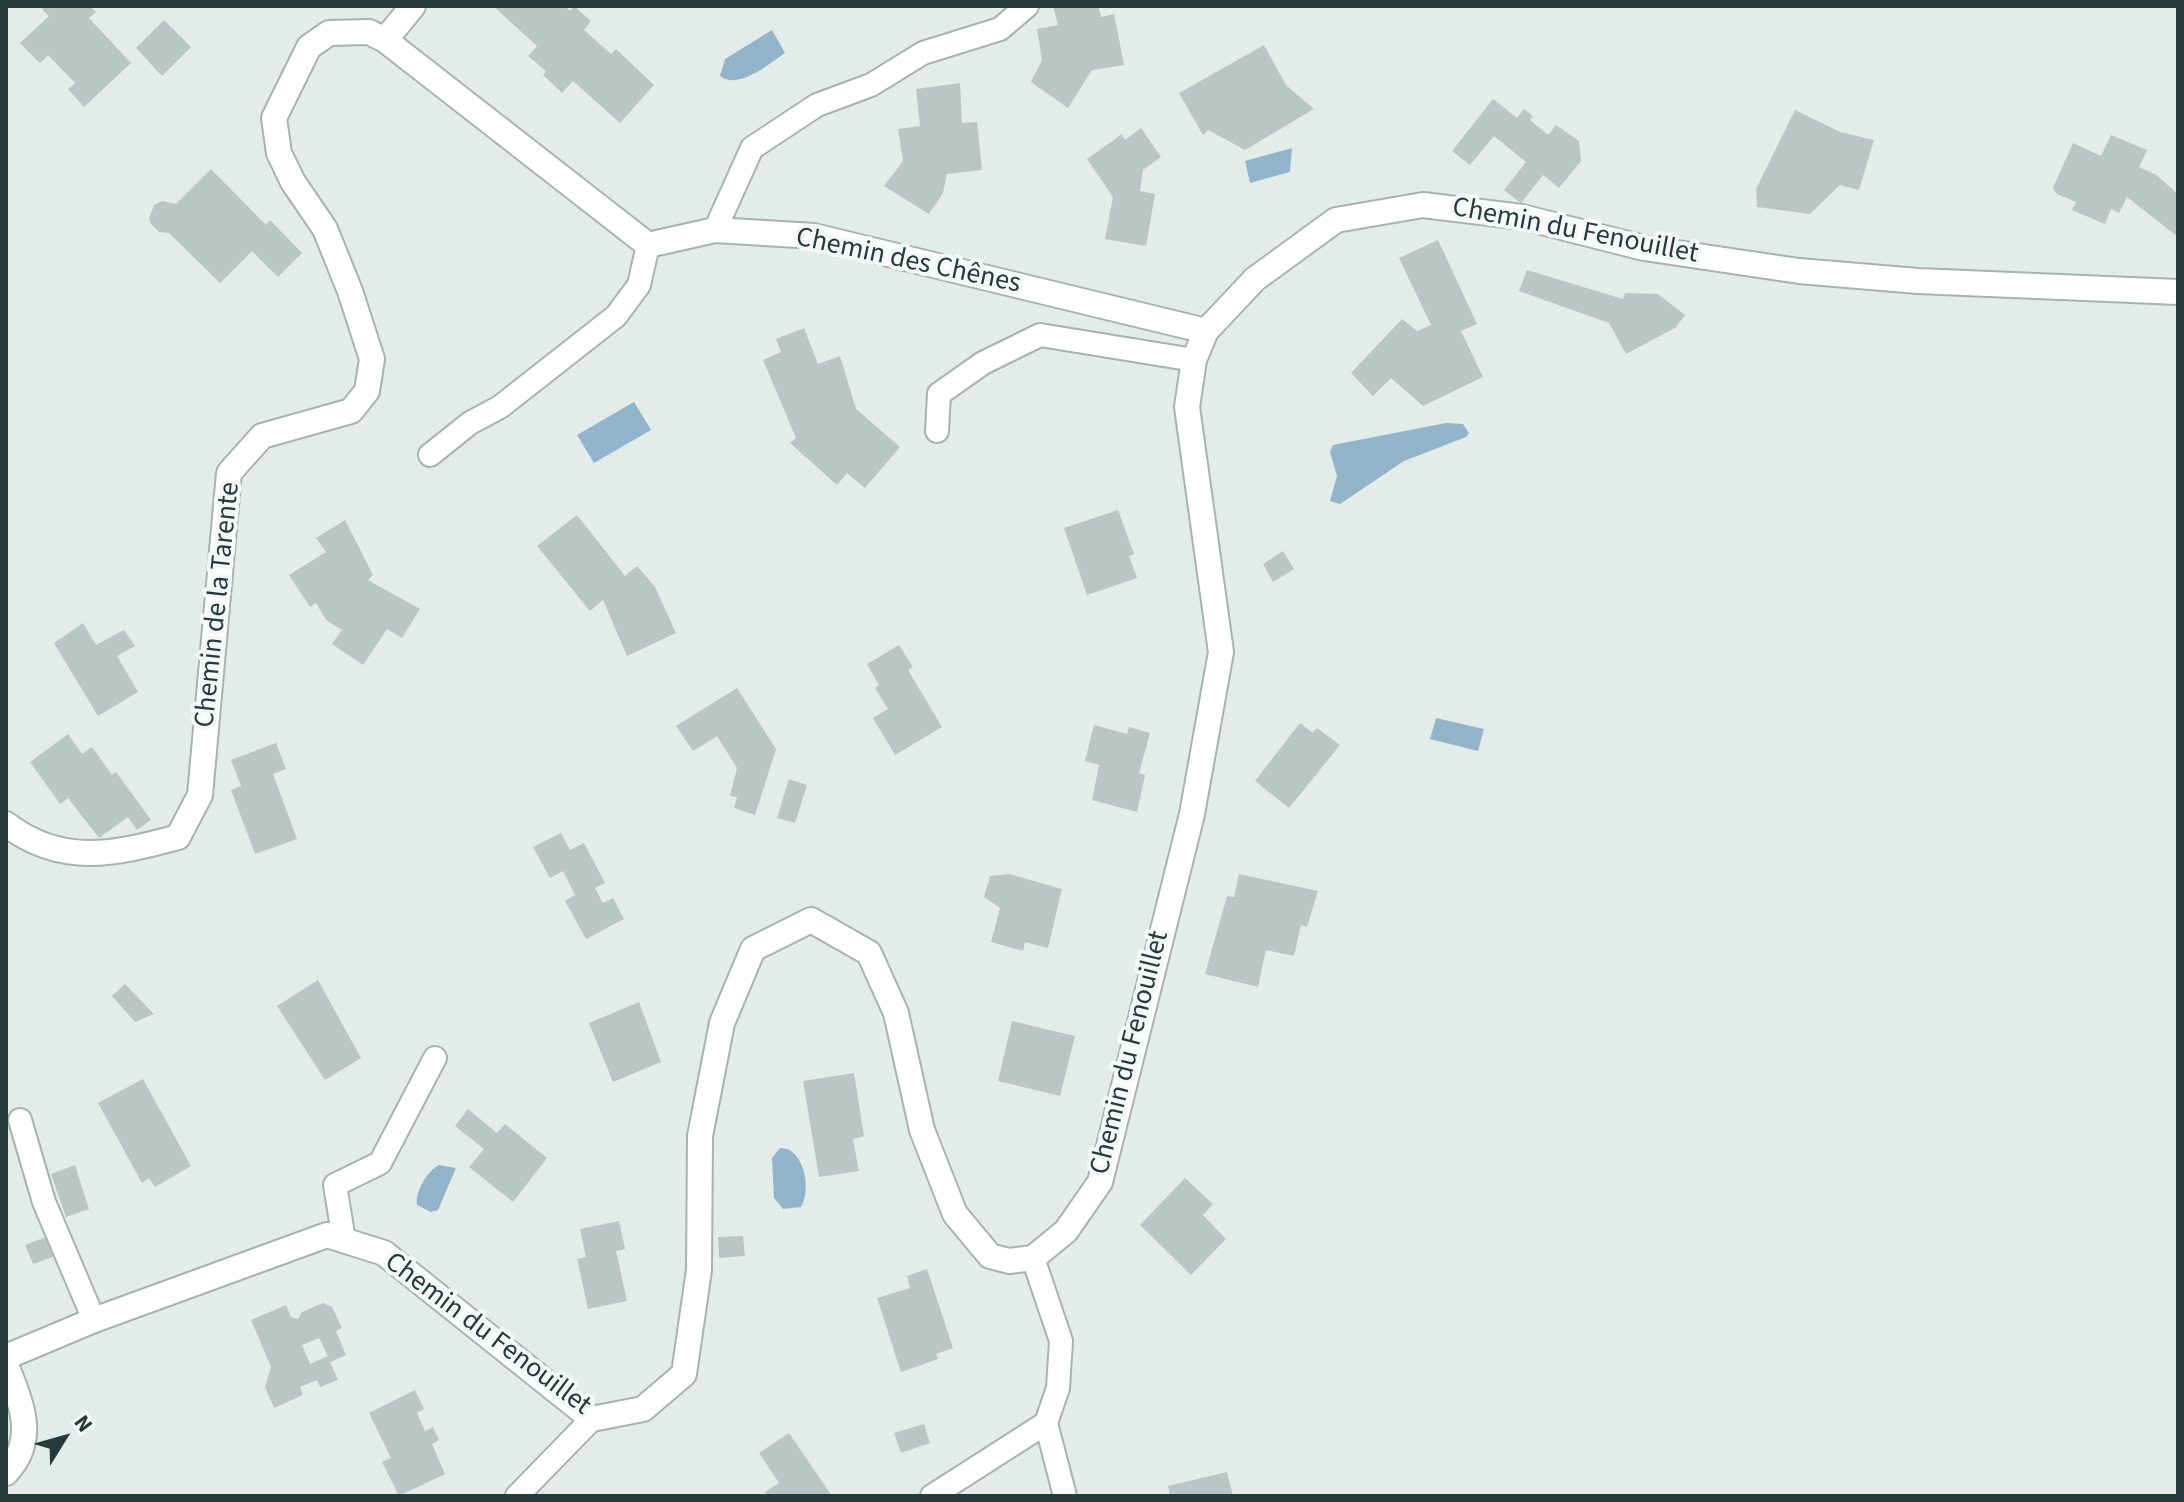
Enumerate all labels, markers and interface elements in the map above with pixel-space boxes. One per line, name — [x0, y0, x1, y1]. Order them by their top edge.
street label: Chemin du Fenouillet — [1449, 192, 1701, 272]
street label: Chemin des Chênes — [793, 222, 1023, 302]
street label: Chemin de la Tarente — [189, 481, 249, 729]
street label: Chemin du Fenouillet — [1084, 928, 1178, 1178]
street label: Chemin du Fenouillet — [377, 1246, 597, 1424]
north arrow — [24, 1398, 104, 1478]
text: N — [66, 1408, 100, 1439]

